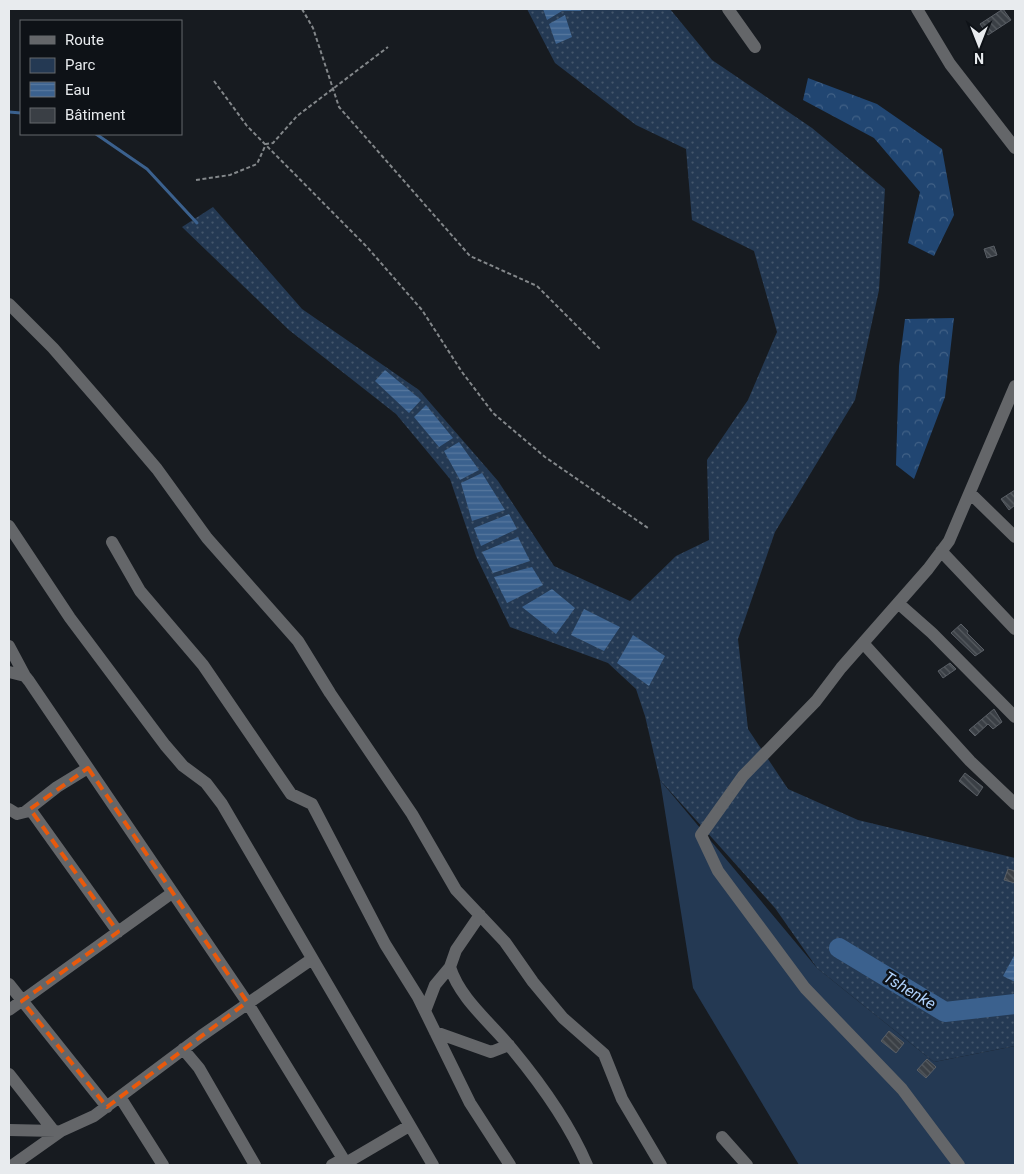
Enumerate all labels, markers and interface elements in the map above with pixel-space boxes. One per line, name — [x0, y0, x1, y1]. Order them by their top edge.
legend — [20, 20, 182, 135]
north arrow — [954, 20, 1004, 70]
text: Route — [65, 31, 104, 49]
text: N — [974, 50, 984, 66]
text: Parc — [65, 56, 95, 74]
text: Eau — [65, 81, 90, 99]
text: Bâtiment — [65, 106, 125, 124]
water label: Tshenke — [880, 967, 939, 1013]

